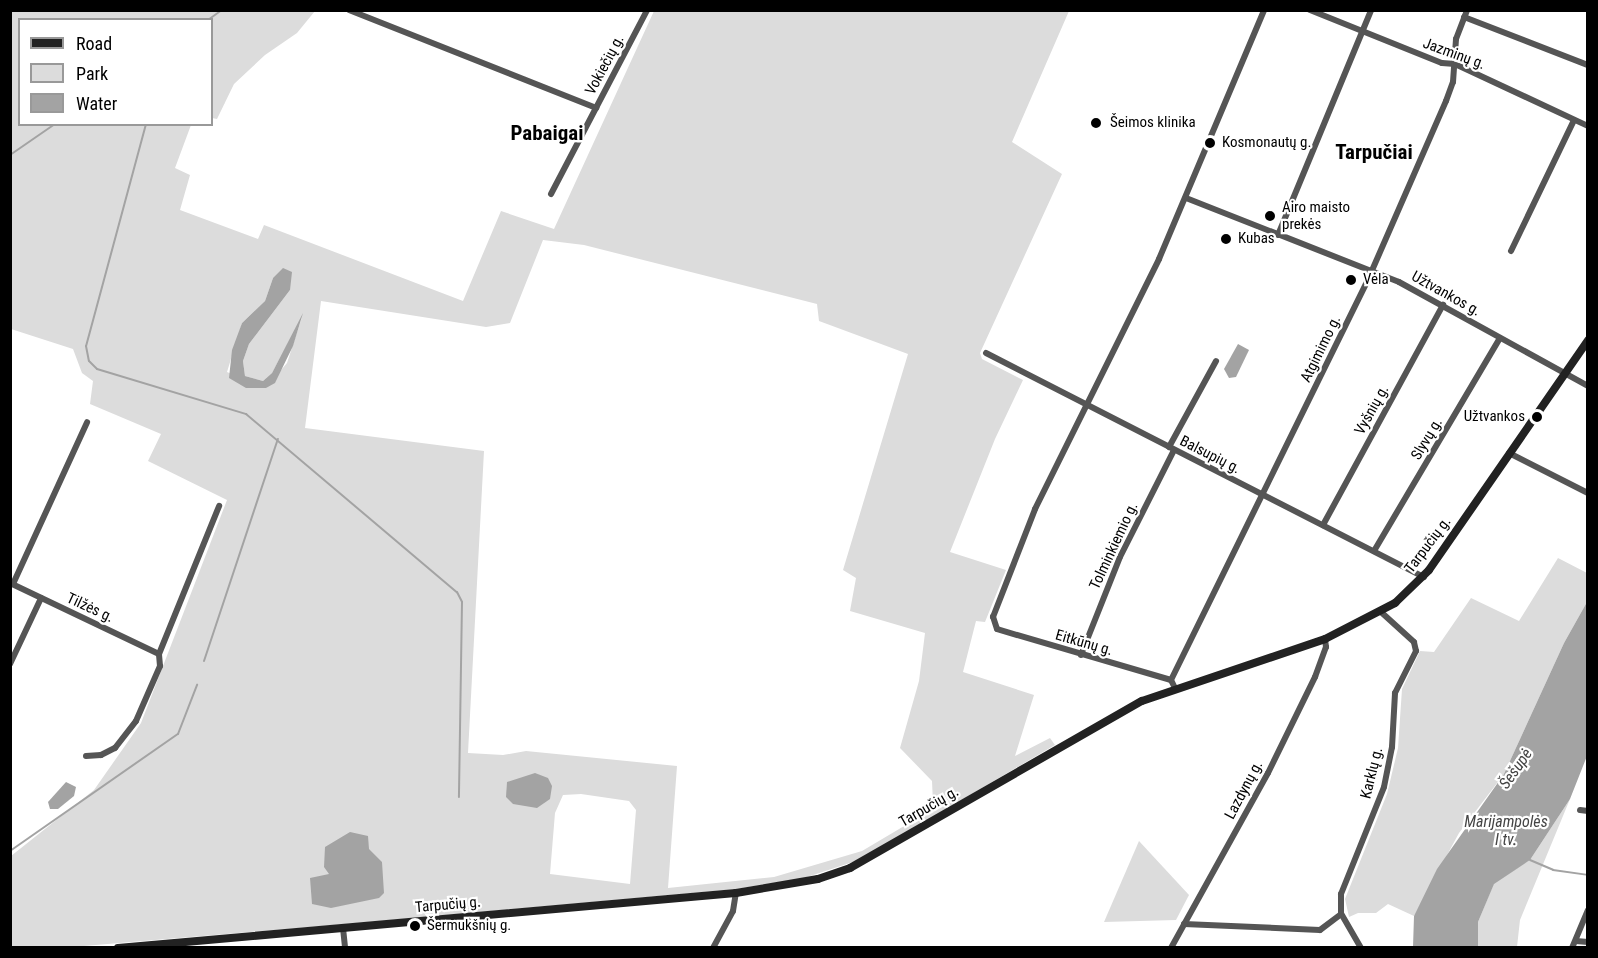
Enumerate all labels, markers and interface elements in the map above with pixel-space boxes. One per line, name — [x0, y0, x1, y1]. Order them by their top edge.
legend — [18, 18, 213, 126]
street label: Vokiečių g. — [582, 32, 628, 98]
text: Road — [76, 33, 112, 54]
street label: Jazminų g. — [1420, 34, 1488, 74]
text: Park — [76, 63, 108, 84]
text: Water — [76, 93, 117, 114]
marker: Šeimos klinika — [1087, 114, 1105, 132]
place label: Šeimos klinika — [1110, 114, 1196, 132]
district label: Pabaigai — [510, 120, 584, 146]
place label: Kosmonautų g. — [1222, 134, 1311, 152]
marker: Kosmonautų g. — [1203, 136, 1217, 150]
district label: Tarpučiai — [1335, 139, 1413, 165]
place label: Airo maisto prekės — [1282, 198, 1350, 233]
marker: Airo maisto prekės — [1263, 209, 1277, 223]
place label: Kubas — [1238, 230, 1275, 248]
marker: Kubas — [1219, 232, 1233, 246]
street label: Užtvankos g. — [1408, 268, 1484, 320]
place label: Vėla — [1363, 271, 1389, 289]
marker: Vėla — [1344, 273, 1358, 287]
street label: Atgimimo g. — [1297, 313, 1345, 385]
street label: Vyšnių g. — [1351, 382, 1393, 438]
place label: Užtvankos — [1464, 408, 1525, 426]
marker: Užtvankos — [1530, 410, 1544, 424]
street label: Slyvų g. — [1407, 415, 1447, 463]
street label: Balsupių g. — [1177, 432, 1243, 478]
street label: Tolminkiemio g. — [1086, 499, 1142, 593]
street label: Tarpučių g. — [1401, 513, 1455, 577]
street label: Tilžės g. — [64, 589, 116, 627]
street label: Eitkūnų g. — [1053, 626, 1115, 660]
water label: Šešupė — [1495, 745, 1537, 793]
street label: Karklų g. — [1357, 746, 1387, 800]
street label: Lazdynų g. — [1221, 758, 1267, 822]
street label: Tarpučių g. — [896, 783, 962, 831]
water label: Marijampolės I tv. — [1464, 812, 1548, 850]
street label: Tarpučių g. — [414, 893, 482, 917]
place label: Šermukšnių g. — [427, 917, 511, 935]
marker: Šermukšnių g. — [408, 919, 422, 933]

